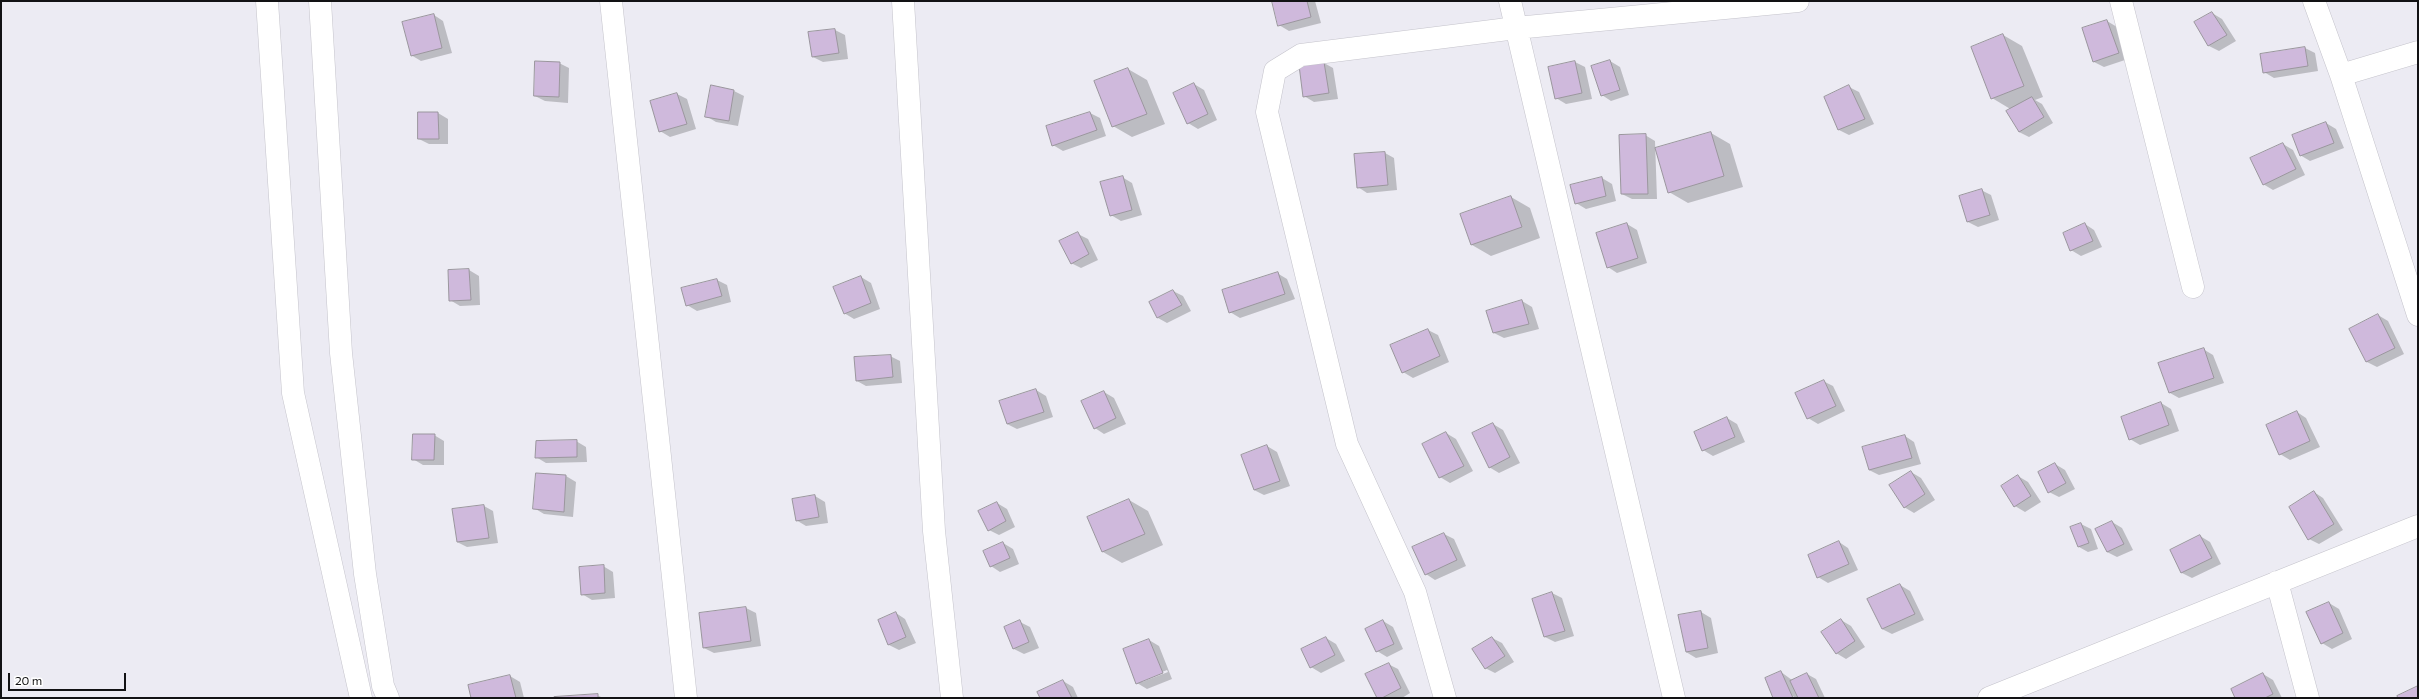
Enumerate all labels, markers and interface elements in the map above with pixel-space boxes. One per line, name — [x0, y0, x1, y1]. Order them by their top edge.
scale bar — [10, 665, 128, 691]
text: 20 m — [15, 673, 42, 687]

